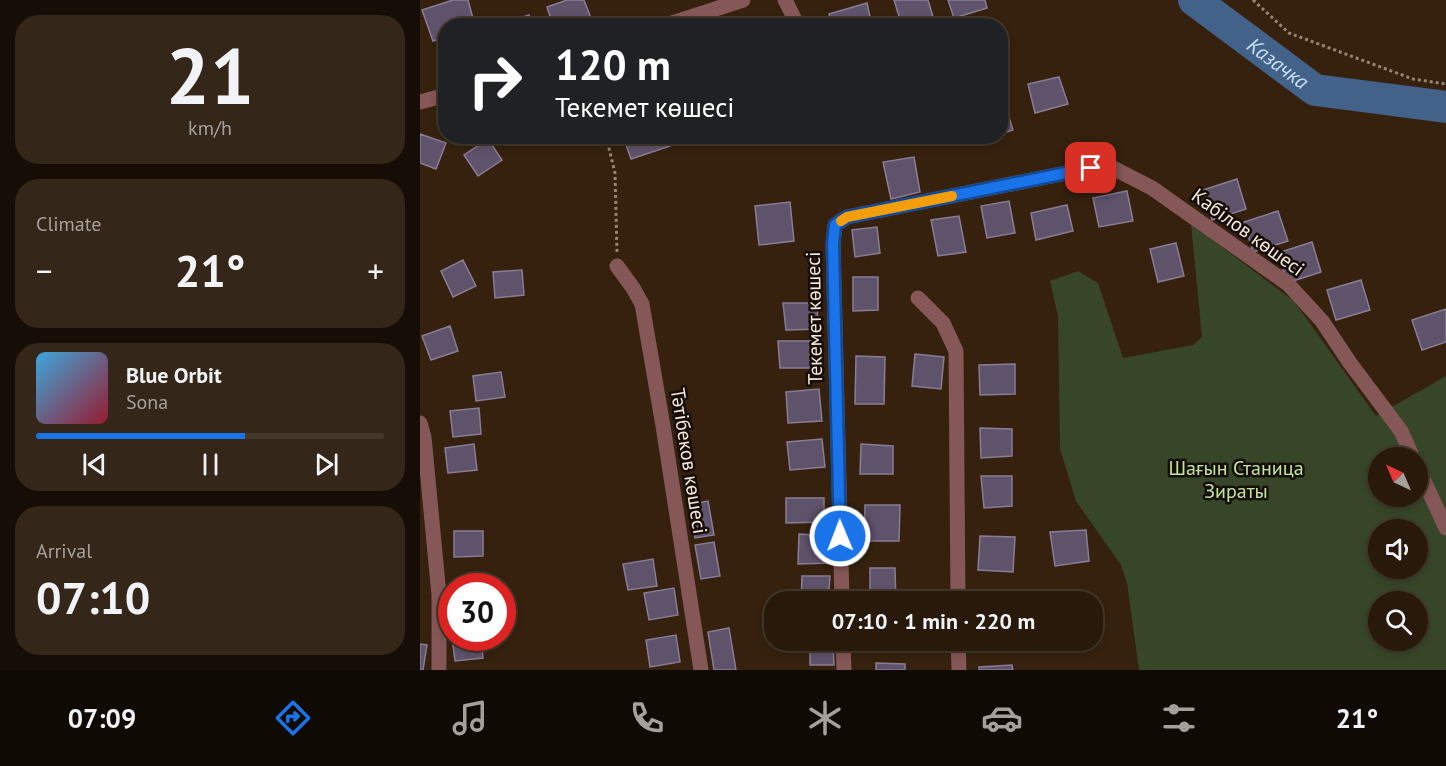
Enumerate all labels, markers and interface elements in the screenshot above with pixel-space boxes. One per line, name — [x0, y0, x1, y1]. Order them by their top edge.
text: 21 — [166, 25, 254, 126]
water label: Казачка — [1242, 31, 1315, 95]
text: 120 m — [555, 37, 671, 92]
icon: right — [456, 42, 534, 120]
text: Текемет көшесі — [555, 90, 735, 124]
text: km/h — [188, 115, 232, 141]
pin — [1065, 142, 1116, 193]
icon: arrive — [1074, 151, 1107, 184]
street label: Кабілов көшесі — [1186, 182, 1310, 282]
text: Climate — [36, 211, 102, 237]
text: 21° — [175, 241, 245, 299]
text: − — [36, 249, 53, 292]
text: + — [367, 249, 384, 292]
street label: Текемет көшесі — [800, 251, 828, 385]
text: Blue Orbit — [126, 361, 222, 389]
street label: Тәтібеков көшесі — [665, 386, 713, 536]
text: Sona — [126, 389, 168, 415]
north arrow — [1368, 447, 1428, 507]
map controls — [1368, 447, 1428, 651]
icon: previous — [78, 448, 111, 481]
icon: pause — [194, 448, 227, 481]
icon: next — [310, 448, 343, 481]
park label: Шағын Станица Зираты — [1168, 455, 1304, 504]
position arrow — [808, 504, 872, 568]
button: sound — [1368, 519, 1428, 579]
text: Arrival — [36, 538, 92, 564]
text: 07:10 — [36, 568, 150, 626]
speed limit sign: 30 — [438, 573, 516, 651]
button: search — [1368, 591, 1428, 651]
text: 07:10 · 1 min · 220 m — [832, 607, 1035, 635]
icon: directions — [272, 697, 314, 739]
icon: music — [449, 697, 491, 739]
icon: phone — [626, 697, 668, 739]
icon: climate — [804, 697, 846, 739]
icon: car — [981, 697, 1023, 739]
icon: filters — [1158, 697, 1200, 739]
text: 07:09 — [68, 701, 136, 735]
text: 21° — [1336, 701, 1378, 735]

